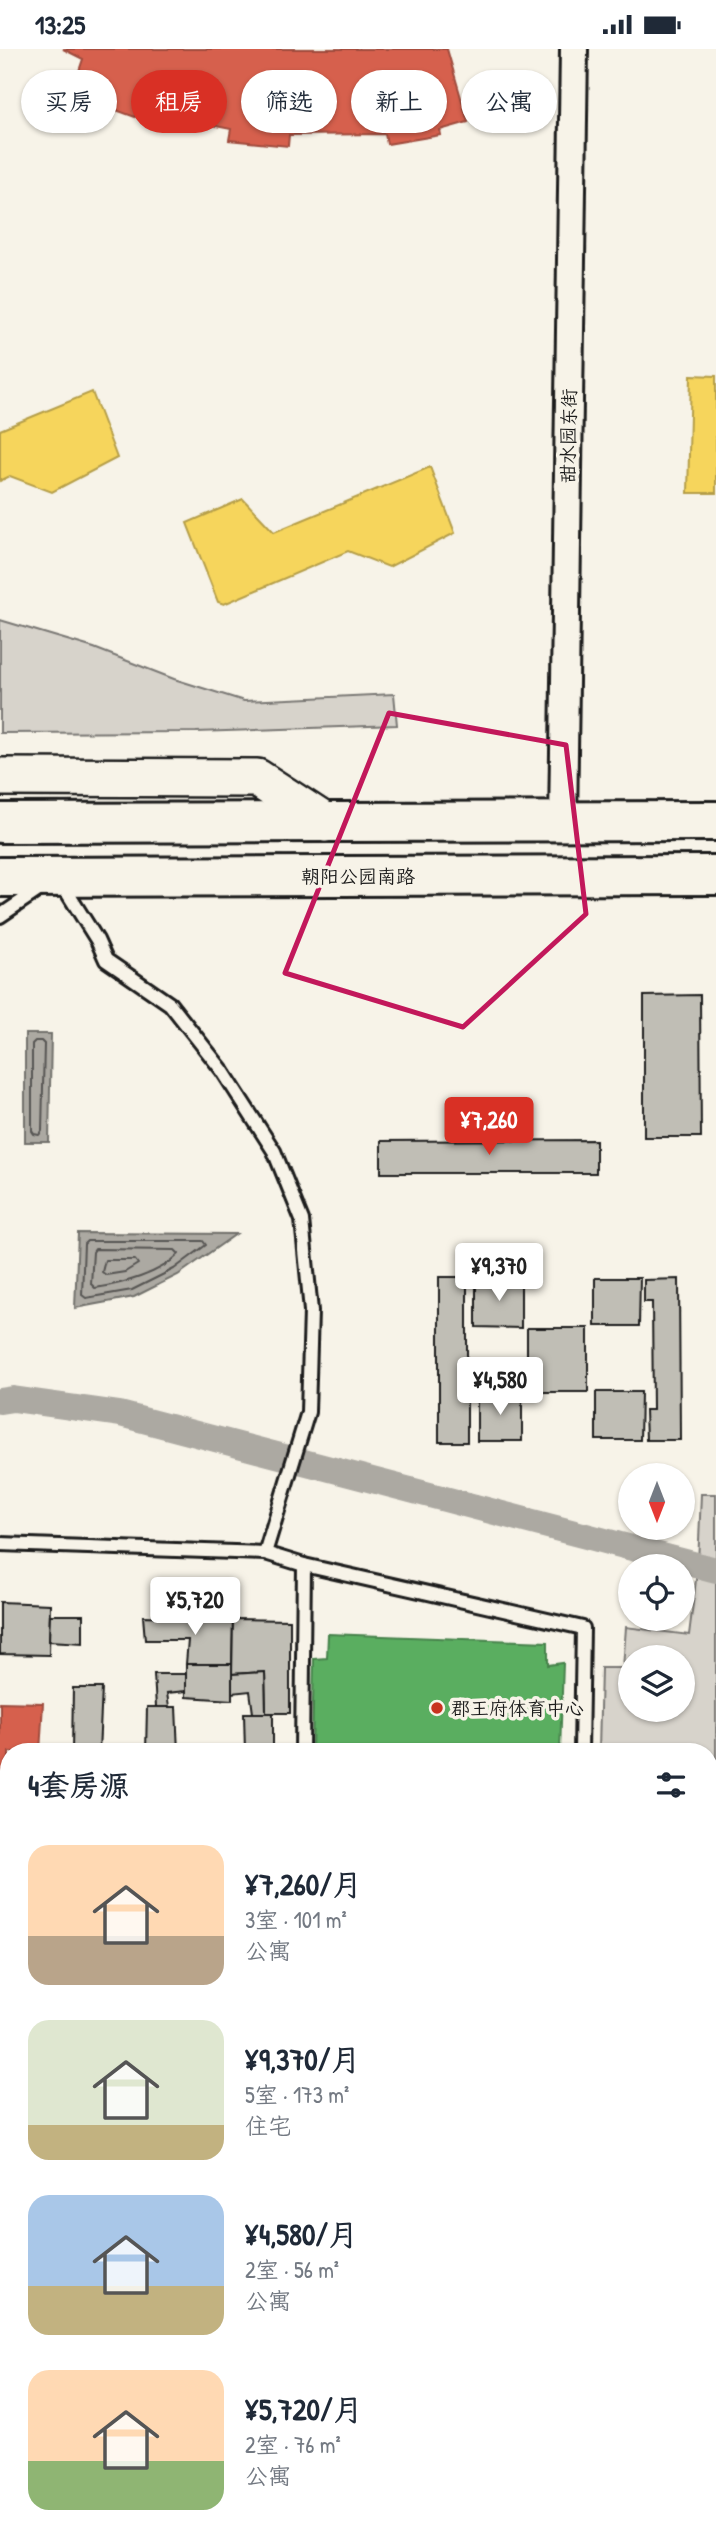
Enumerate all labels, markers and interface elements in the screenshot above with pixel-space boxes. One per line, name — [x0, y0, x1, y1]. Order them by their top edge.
text: 13:25 — [35, 7, 85, 42]
chip: 买房 — [21, 70, 117, 133]
chip: 租房 — [131, 70, 227, 133]
chip: 筛选 — [241, 70, 337, 133]
chip: 新上 — [351, 70, 447, 133]
chip: 公寓 — [461, 70, 557, 133]
street label: 甜水园东街 — [554, 388, 582, 484]
street label: 朝阳公园南路 — [301, 863, 415, 889]
pin: ¥7,260 — [432, 1097, 546, 1157]
text: ¥7,260 — [461, 1104, 517, 1135]
pin: ¥9,370 — [442, 1243, 556, 1303]
text: ¥9,370 — [471, 1250, 527, 1281]
pin: ¥4,580 — [443, 1357, 557, 1417]
text: ¥4,580 — [473, 1364, 527, 1395]
north arrow — [618, 1463, 695, 1540]
map controls — [618, 1463, 695, 1722]
button: locate — [618, 1554, 695, 1631]
pin: ¥5,720 — [138, 1577, 252, 1637]
text: ¥5,720 — [166, 1584, 224, 1615]
button: layers — [618, 1645, 695, 1722]
place label: 郡王府体育中心 — [451, 1695, 584, 1721]
marker: 郡王府体育中心 — [429, 1700, 445, 1716]
text: 4套房源 — [28, 1765, 129, 1805]
icon: filters — [652, 1766, 690, 1804]
text: ¥7,260/月 — [245, 1864, 362, 1904]
icon: home — [84, 1873, 168, 1957]
text: 3室 · 101 m² — [245, 1904, 347, 1935]
text: 公寓 — [245, 1935, 291, 1966]
text: ¥9,370/月 — [245, 2039, 360, 2079]
icon: home — [84, 2048, 168, 2132]
text: 5室 · 173 m² — [245, 2079, 349, 2110]
text: 住宅 — [245, 2110, 291, 2141]
text: ¥4,580/月 — [245, 2214, 358, 2254]
icon: home — [84, 2223, 168, 2307]
text: 2室 · 56 m² — [245, 2254, 339, 2285]
text: 公寓 — [245, 2285, 291, 2316]
text: ¥5,720/月 — [245, 2389, 363, 2429]
icon: home — [84, 2398, 168, 2482]
text: 2室 · 76 m² — [245, 2429, 341, 2460]
text: 公寓 — [245, 2460, 291, 2491]

